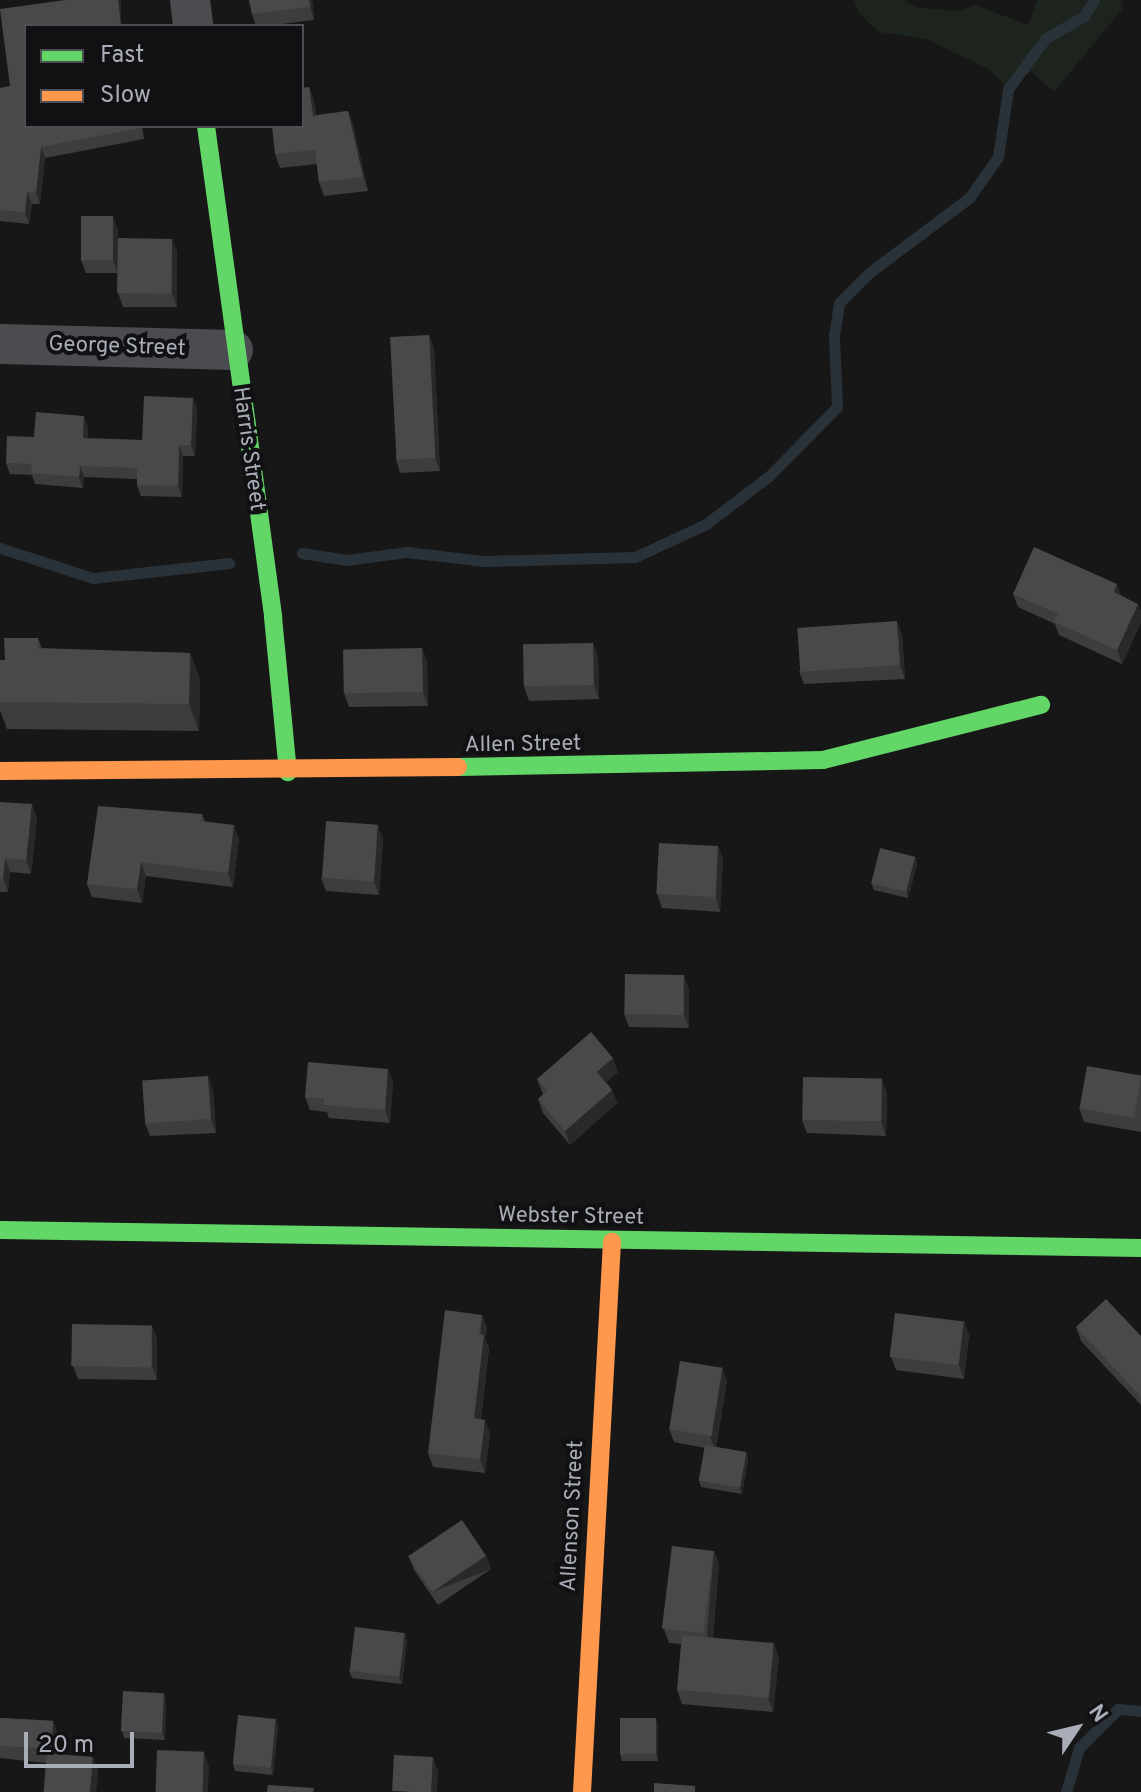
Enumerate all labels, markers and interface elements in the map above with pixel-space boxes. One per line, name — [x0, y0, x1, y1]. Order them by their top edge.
legend — [24, 24, 304, 128]
text: Fast — [100, 41, 144, 71]
text: Slow — [100, 81, 151, 111]
street label: George Street — [48, 331, 186, 363]
street label: Harris Street — [226, 385, 270, 513]
street label: Allen Street — [464, 731, 582, 759]
street label: Webster Street — [497, 1203, 645, 1231]
street label: Allenson Street — [556, 1440, 590, 1592]
north arrow — [1037, 1688, 1117, 1768]
text: N — [1081, 1700, 1113, 1728]
scale bar — [28, 1716, 138, 1766]
text: 20 m — [38, 1731, 94, 1761]

